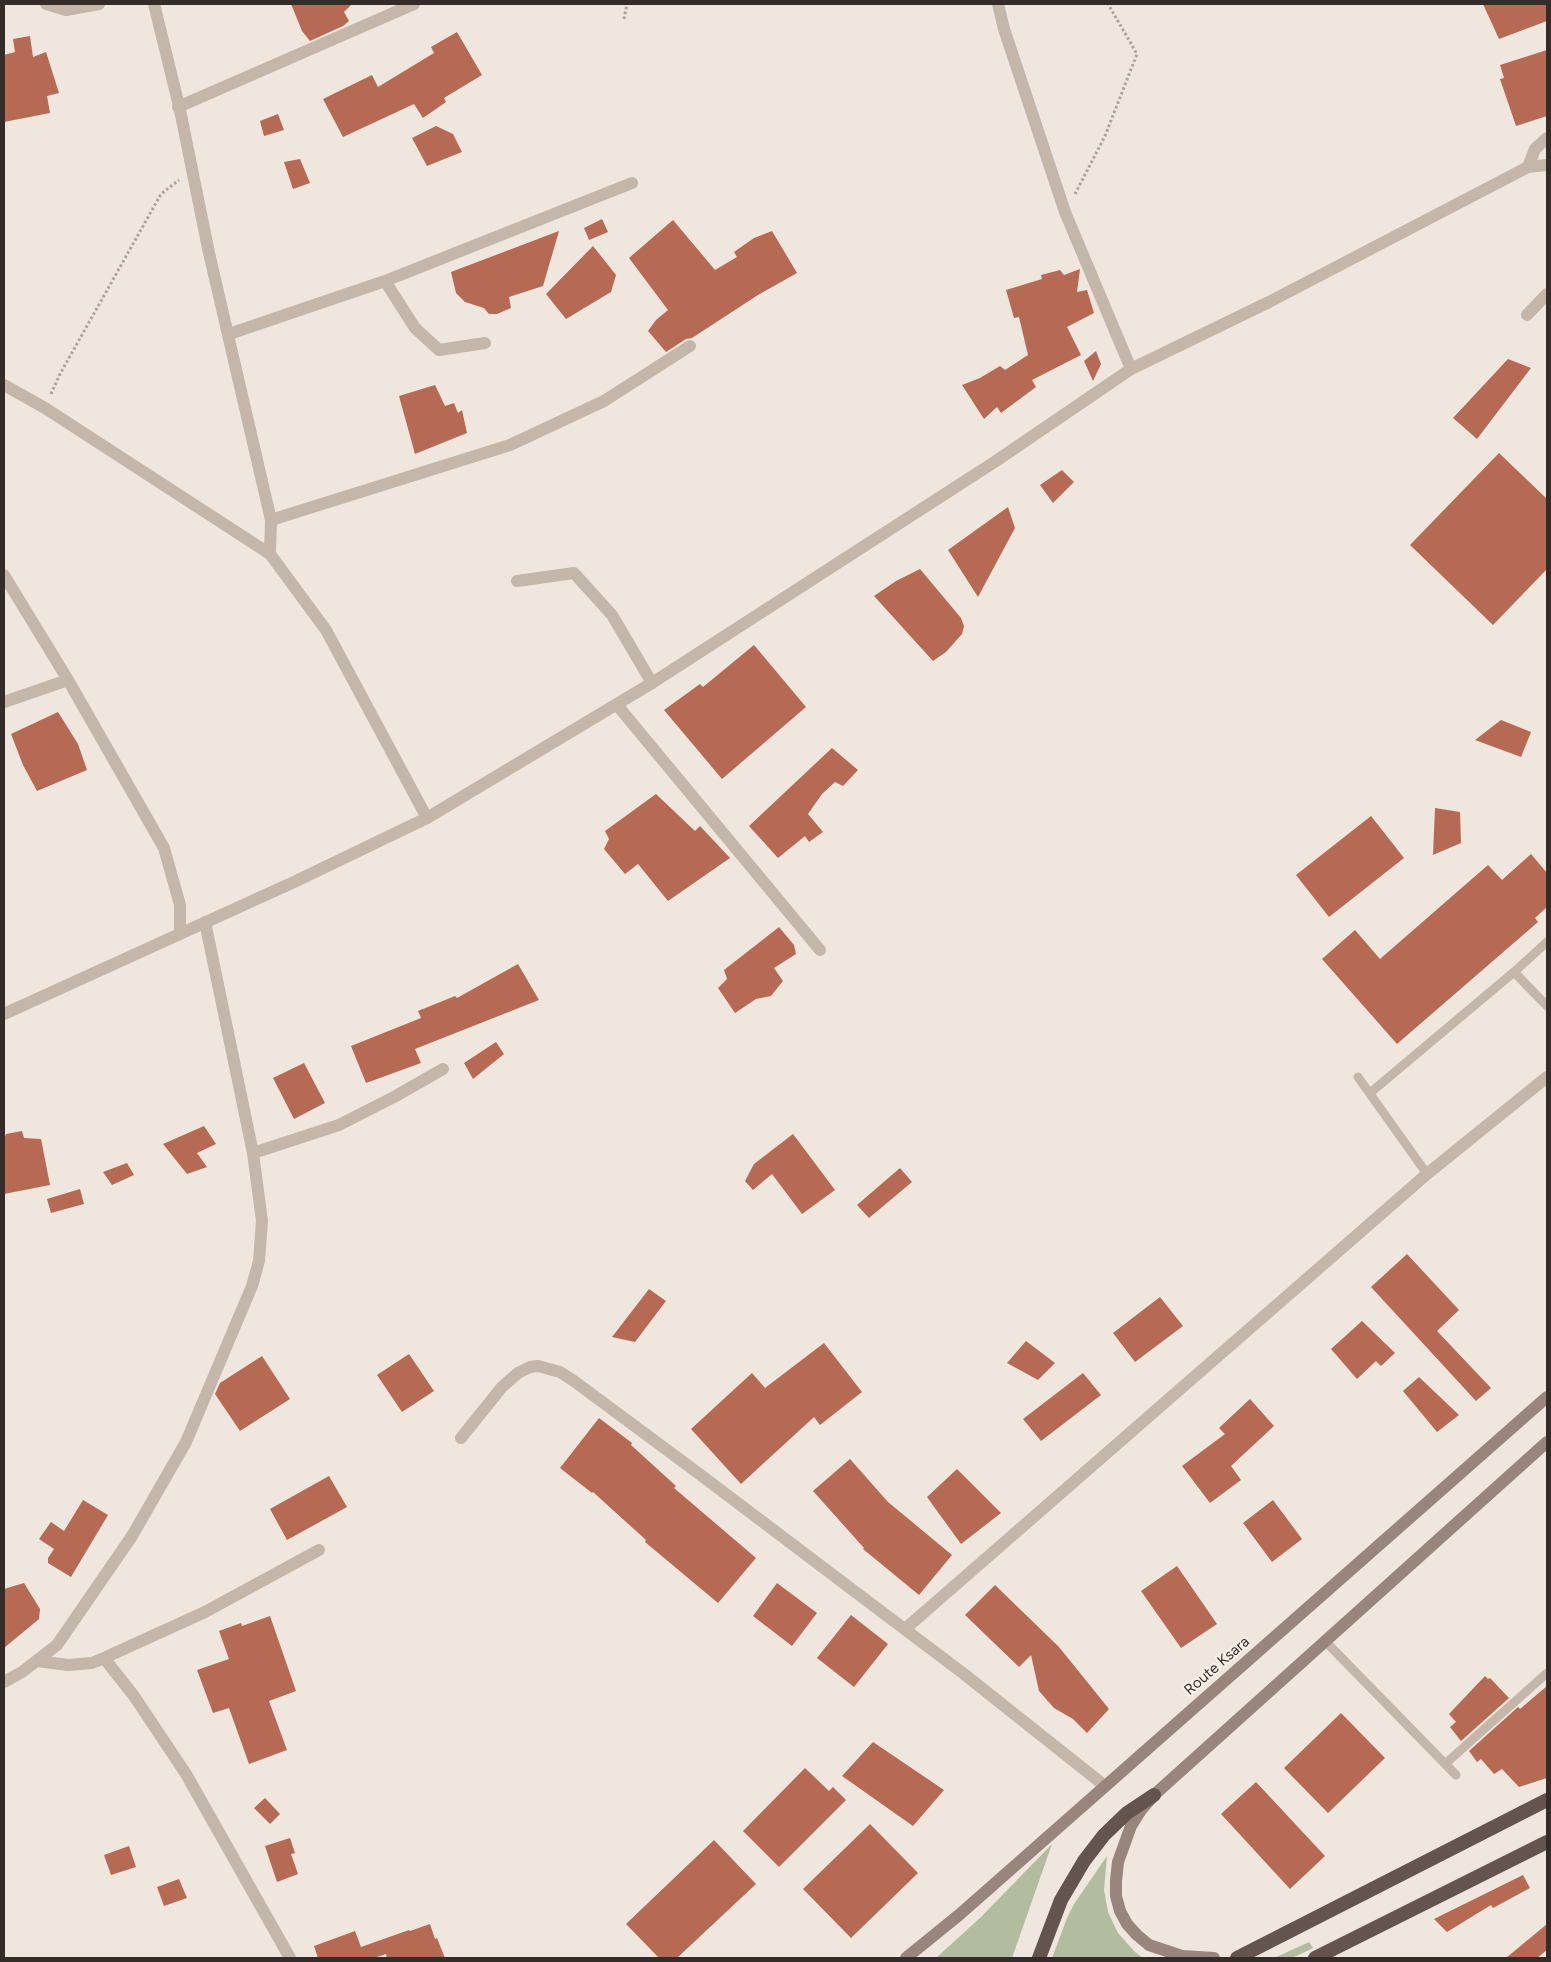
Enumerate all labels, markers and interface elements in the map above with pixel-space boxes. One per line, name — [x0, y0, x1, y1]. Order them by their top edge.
street label: Route Ksara — [1181, 1633, 1253, 1699]

